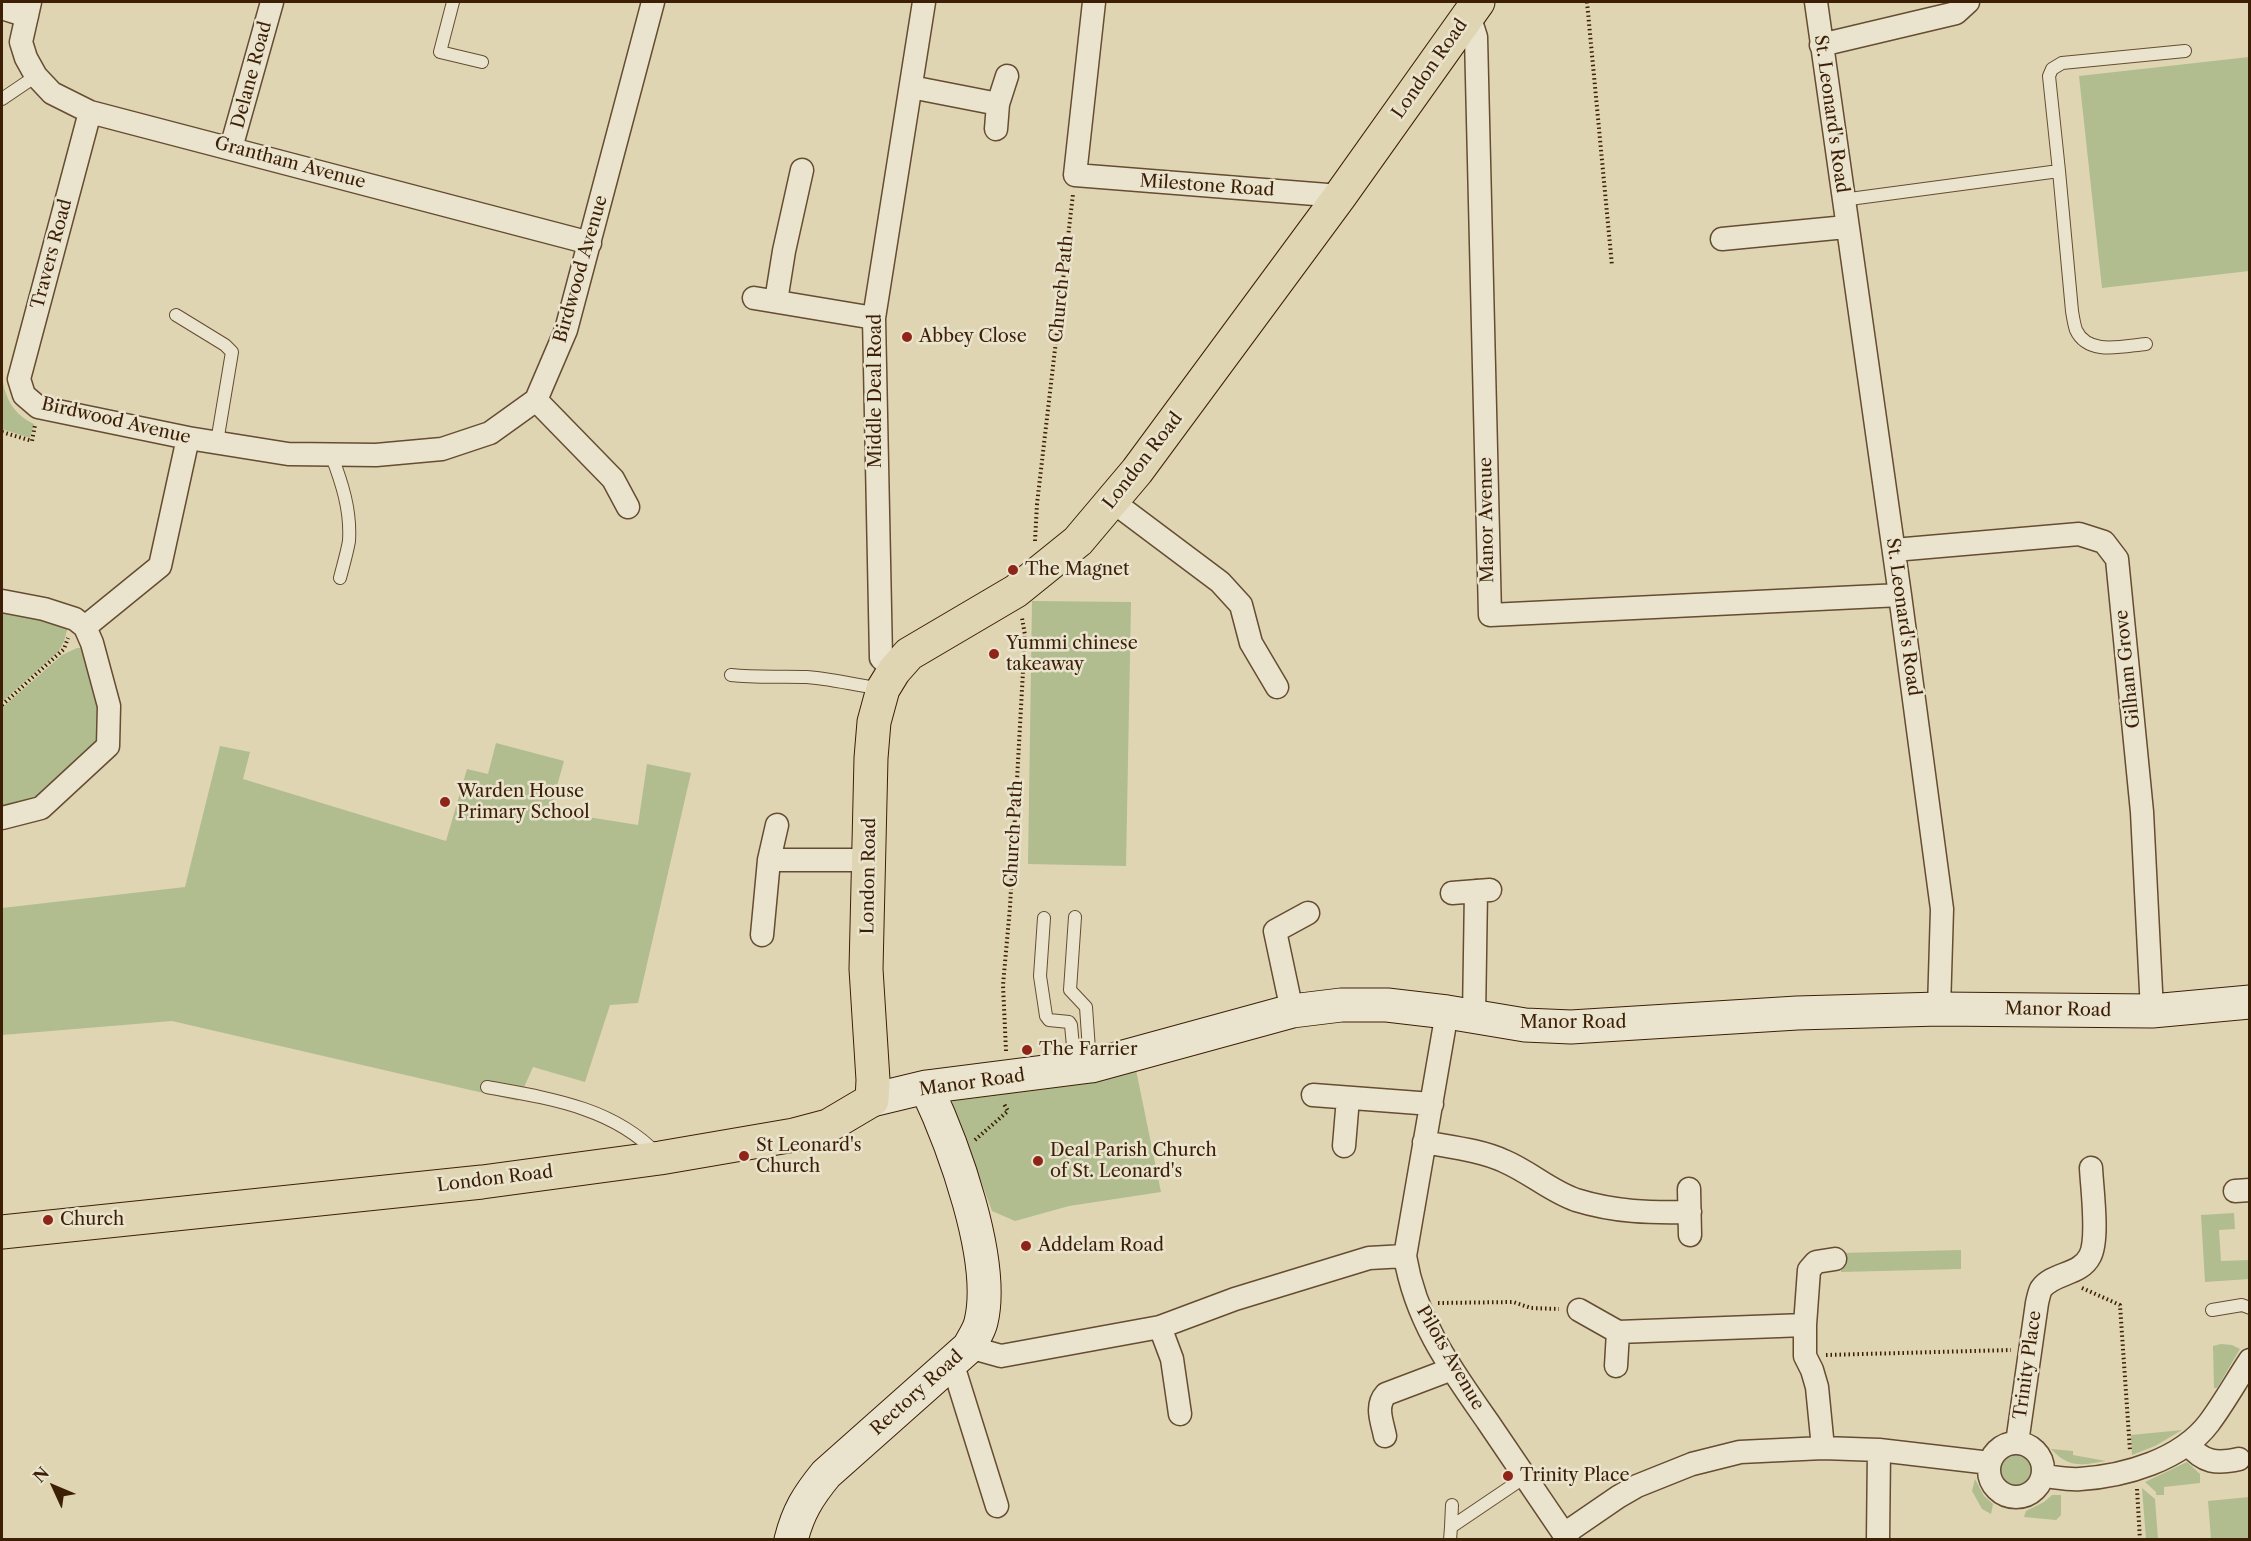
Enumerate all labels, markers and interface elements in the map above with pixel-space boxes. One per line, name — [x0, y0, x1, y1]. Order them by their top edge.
street label: London Road — [1388, 15, 1472, 123]
street label: Delane Road — [227, 19, 277, 131]
street label: St. Leonard's Road — [1809, 34, 1853, 194]
street label: Grantham Avenue — [212, 132, 368, 194]
street label: Milestone Road — [1139, 171, 1275, 201]
street label: Birdwood Avenue — [550, 193, 612, 345]
street label: Travers Road — [27, 197, 77, 311]
street label: Church Path — [1046, 234, 1078, 344]
street label: Middle Deal Road — [865, 314, 887, 468]
place label: Abbey Close — [919, 326, 1027, 348]
marker: Abbey Close — [900, 330, 914, 344]
street label: Birdwood Avenue — [39, 393, 193, 449]
street label: London Road — [1099, 408, 1187, 514]
street label: Manor Avenue — [1475, 457, 1499, 583]
street label: St. Leonard's Road — [1881, 537, 1925, 697]
place label: The Magnet — [1025, 559, 1129, 581]
marker: The Magnet — [1006, 563, 1020, 577]
street label: Gilham Grove — [2111, 609, 2145, 729]
place label: Yummi chinese takeaway — [1006, 633, 1138, 676]
marker: Yummi chinese takeaway — [987, 647, 1001, 661]
street label: Church Path — [1000, 780, 1028, 888]
place label: Warden House Primary School — [457, 781, 590, 824]
marker: Warden House Primary School — [438, 795, 452, 809]
street label: London Road — [857, 817, 881, 935]
street label: Manor Road — [2004, 998, 2112, 1022]
street label: Manor Road — [1520, 1012, 1626, 1034]
place label: The Farrier — [1039, 1039, 1137, 1061]
marker: The Farrier — [1020, 1043, 1034, 1057]
street label: Manor Road — [918, 1065, 1026, 1101]
place label: St Leonard's Church — [756, 1135, 861, 1178]
place label: Deal Parish Church of St. Leonard's — [1050, 1140, 1217, 1182]
marker: St Leonard's Church — [737, 1149, 751, 1163]
marker: Deal Parish Church of St. Leonard's — [1031, 1154, 1045, 1168]
street label: London Road — [436, 1161, 554, 1197]
place label: Church — [60, 1209, 124, 1231]
marker: Church — [41, 1213, 55, 1227]
place label: Addelam Road — [1038, 1235, 1164, 1257]
marker: Addelam Road — [1019, 1239, 1033, 1253]
street label: Pilots Avenue — [1411, 1302, 1489, 1414]
street label: Trinity Place — [2010, 1309, 2046, 1421]
street label: Rectory Road — [866, 1346, 968, 1440]
north arrow — [24, 1457, 84, 1517]
text: N — [29, 1463, 53, 1486]
place label: Trinity Place — [1520, 1465, 1630, 1487]
marker: Trinity Place — [1501, 1469, 1515, 1483]

